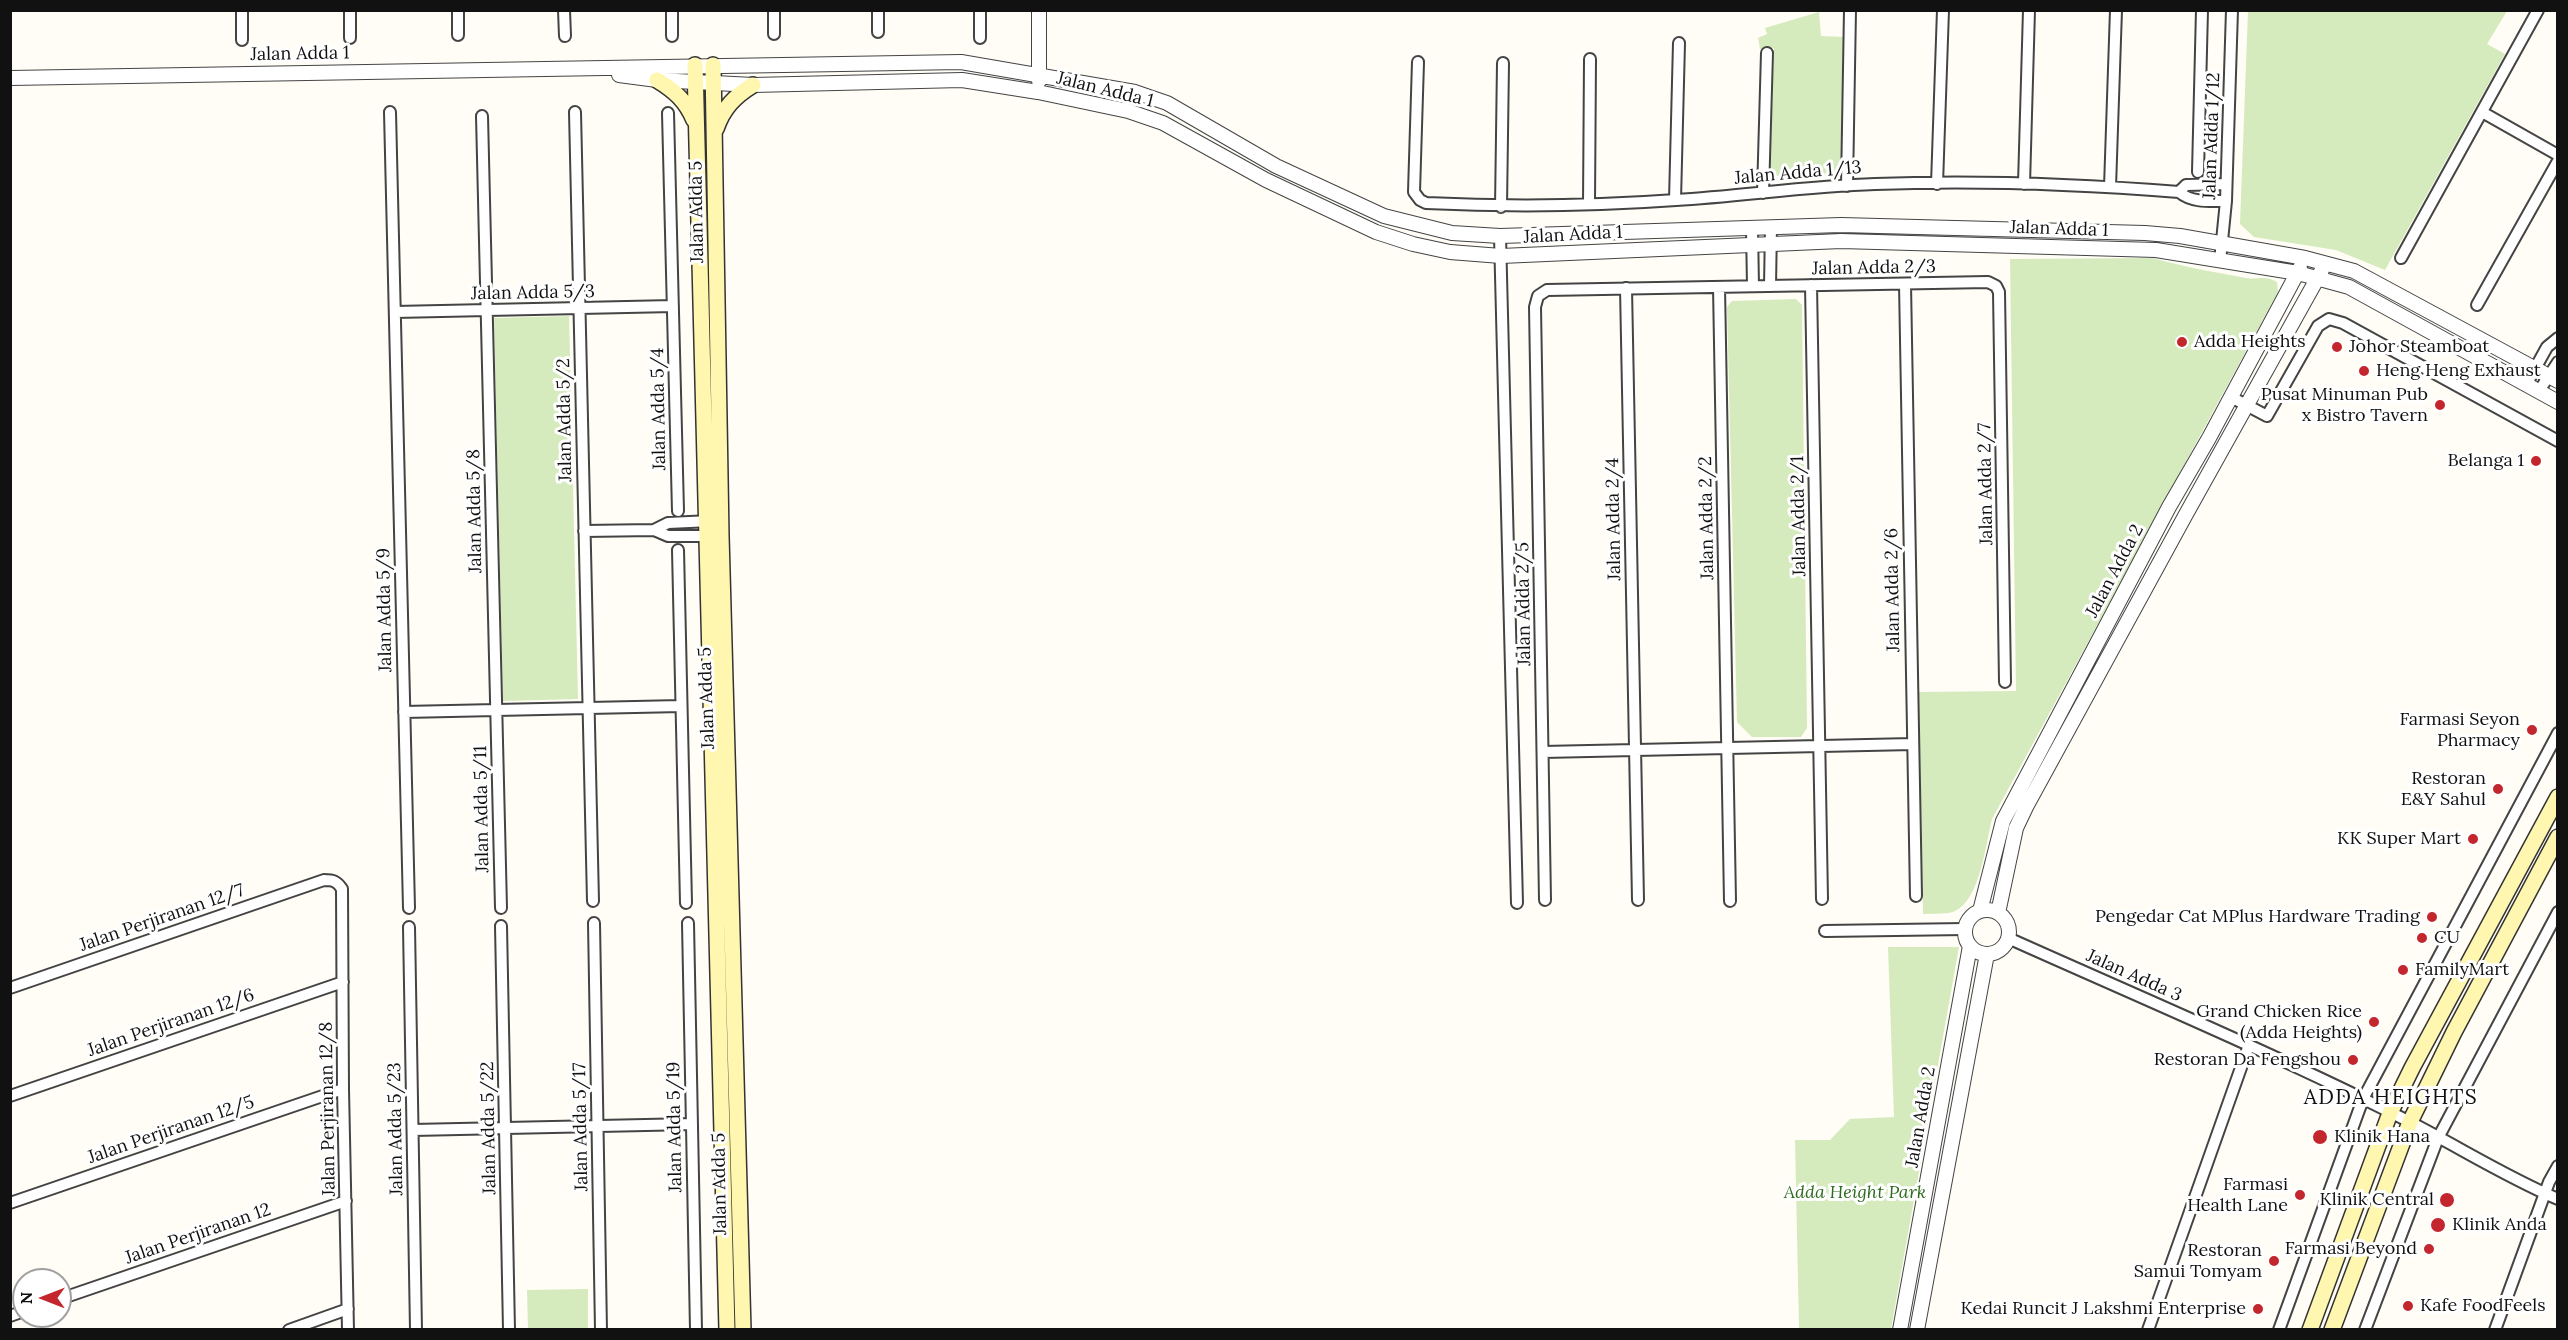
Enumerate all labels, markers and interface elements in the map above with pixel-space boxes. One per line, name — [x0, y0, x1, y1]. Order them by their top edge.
street label: Jalan Adda 1 — [250, 42, 350, 66]
street label: Jalan Adda 1 — [1054, 68, 1156, 112]
street label: Jalan Adda 1/12 — [2199, 72, 2225, 200]
street label: Jalan Adda 1/13 — [1733, 157, 1863, 189]
street label: Jalan Adda 5 — [685, 161, 709, 263]
street label: Jalan Adda 1 — [2009, 216, 2109, 242]
street label: Jalan Adda 1 — [1523, 222, 1623, 248]
street label: Jalan Adda 2/3 — [1812, 256, 1936, 280]
street label: Jalan Adda 5/3 — [471, 281, 595, 305]
place label: Adda Heights — [2194, 331, 2306, 353]
marker: Adda Heights — [2175, 335, 2189, 349]
place label: Johor Steamboat — [2349, 336, 2489, 358]
marker: Johor Steamboat — [2330, 340, 2344, 354]
street label: Jalan Adda 5/4 — [647, 347, 671, 471]
street label: Jalan Adda 5/2 — [553, 358, 577, 482]
place label: Heng Heng Exhaust — [2376, 360, 2541, 382]
marker: Heng Heng Exhaust — [2357, 364, 2371, 378]
place label: Pusat Minuman Pub x Bistro Tavern — [2261, 384, 2428, 426]
marker: Pusat Minuman Pub x Bistro Tavern — [2433, 398, 2447, 412]
street label: Jalan Adda 2/7 — [1974, 423, 1998, 545]
street label: Jalan Adda 5/8 — [463, 449, 487, 573]
place label: Belanga 1 — [2447, 450, 2524, 472]
marker: Belanga 1 — [2529, 454, 2543, 468]
street label: Jalan Adda 2/2 — [1695, 456, 1719, 580]
street label: Jalan Adda 2/1 — [1787, 456, 1811, 576]
street label: Jalan Adda 2/4 — [1602, 457, 1626, 581]
street label: Jalan Adda 2 — [2082, 521, 2148, 621]
street label: Jalan Adda 2/6 — [1881, 528, 1905, 652]
street label: Jalan Adda 2/5 — [1512, 542, 1536, 666]
street label: Jalan Adda 5/9 — [373, 548, 397, 672]
street label: Jalan Adda 5 — [694, 647, 720, 749]
place label: Farmasi Seyon Pharmacy — [2400, 709, 2520, 752]
marker: Farmasi Seyon Pharmacy — [2525, 723, 2539, 737]
street label: Jalan Adda 5/11 — [470, 745, 494, 873]
place label: Restoran E&Y Sahul — [2401, 768, 2486, 810]
marker: Restoran E&Y Sahul — [2491, 782, 2505, 796]
place label: KK Super Mart — [2337, 828, 2461, 850]
marker: KK Super Mart — [2466, 832, 2480, 846]
street label: Jalan Perjiranan 12/7 — [77, 880, 247, 956]
place label: Pengedar Cat MPlus Hardware Trading — [2095, 906, 2420, 928]
marker: Pengedar Cat MPlus Hardware Trading — [2425, 910, 2439, 924]
place label: CU — [2434, 927, 2460, 949]
marker: CU — [2415, 931, 2429, 945]
street label: Jalan Adda 3 — [2083, 945, 2185, 1007]
place label: FamilyMart — [2415, 959, 2509, 981]
marker: FamilyMart — [2396, 963, 2410, 977]
street label: Jalan Perjiranan 12/6 — [85, 984, 257, 1062]
place label: Grand Chicken Rice (Adda Heights) — [2196, 1001, 2362, 1044]
marker: Grand Chicken Rice (Adda Heights) — [2367, 1015, 2381, 1029]
street label: Jalan Perjiranan 12/8 — [316, 1021, 340, 1197]
place label: Restoran Da Fengshou — [2154, 1049, 2341, 1071]
marker: Restoran Da Fengshou — [2346, 1053, 2360, 1067]
street label: Jalan Adda 5/22 — [477, 1061, 501, 1195]
street label: Jalan Adda 5/19 — [663, 1061, 687, 1193]
street label: Jalan Adda 5/23 — [384, 1062, 408, 1196]
street label: Jalan Adda 5/17 — [569, 1062, 593, 1192]
street label: Jalan Adda 2 — [1902, 1065, 1940, 1169]
district label: ADDA HEIGHTS — [2304, 1085, 2478, 1111]
street label: Jalan Perjiranan 12/5 — [85, 1091, 257, 1169]
place label: Klinik Hana — [2334, 1126, 2430, 1148]
marker: Klinik Hana — [2311, 1128, 2329, 1146]
street label: Jalan Adda 5 — [708, 1133, 732, 1235]
place label: Farmasi Health Lane — [2187, 1174, 2288, 1216]
park label: Adda Height Park — [1784, 1182, 1926, 1204]
marker: Farmasi Health Lane — [2293, 1188, 2307, 1202]
place label: Klinik Central — [2319, 1189, 2434, 1211]
marker: Klinik Central — [2438, 1191, 2456, 1209]
street label: Jalan Perjiranan 12 — [122, 1199, 274, 1269]
place label: Klinik Anda — [2452, 1214, 2547, 1236]
marker: Klinik Anda — [2429, 1216, 2447, 1234]
place label: Farmasi Beyond — [2285, 1238, 2417, 1260]
place label: Restoran Samui Tomyam — [2134, 1240, 2262, 1282]
marker: Farmasi Beyond — [2422, 1242, 2436, 1256]
marker: Restoran Samui Tomyam — [2267, 1254, 2281, 1268]
north arrow — [12, 1268, 72, 1328]
text: N — [16, 1292, 36, 1304]
place label: Kafe FoodFeels — [2420, 1295, 2546, 1317]
place label: Kedai Runcit J Lakshmi Enterprise — [1961, 1298, 2246, 1320]
marker: Kafe FoodFeels — [2401, 1299, 2415, 1313]
marker: Kedai Runcit J Lakshmi Enterprise — [2251, 1302, 2265, 1316]

